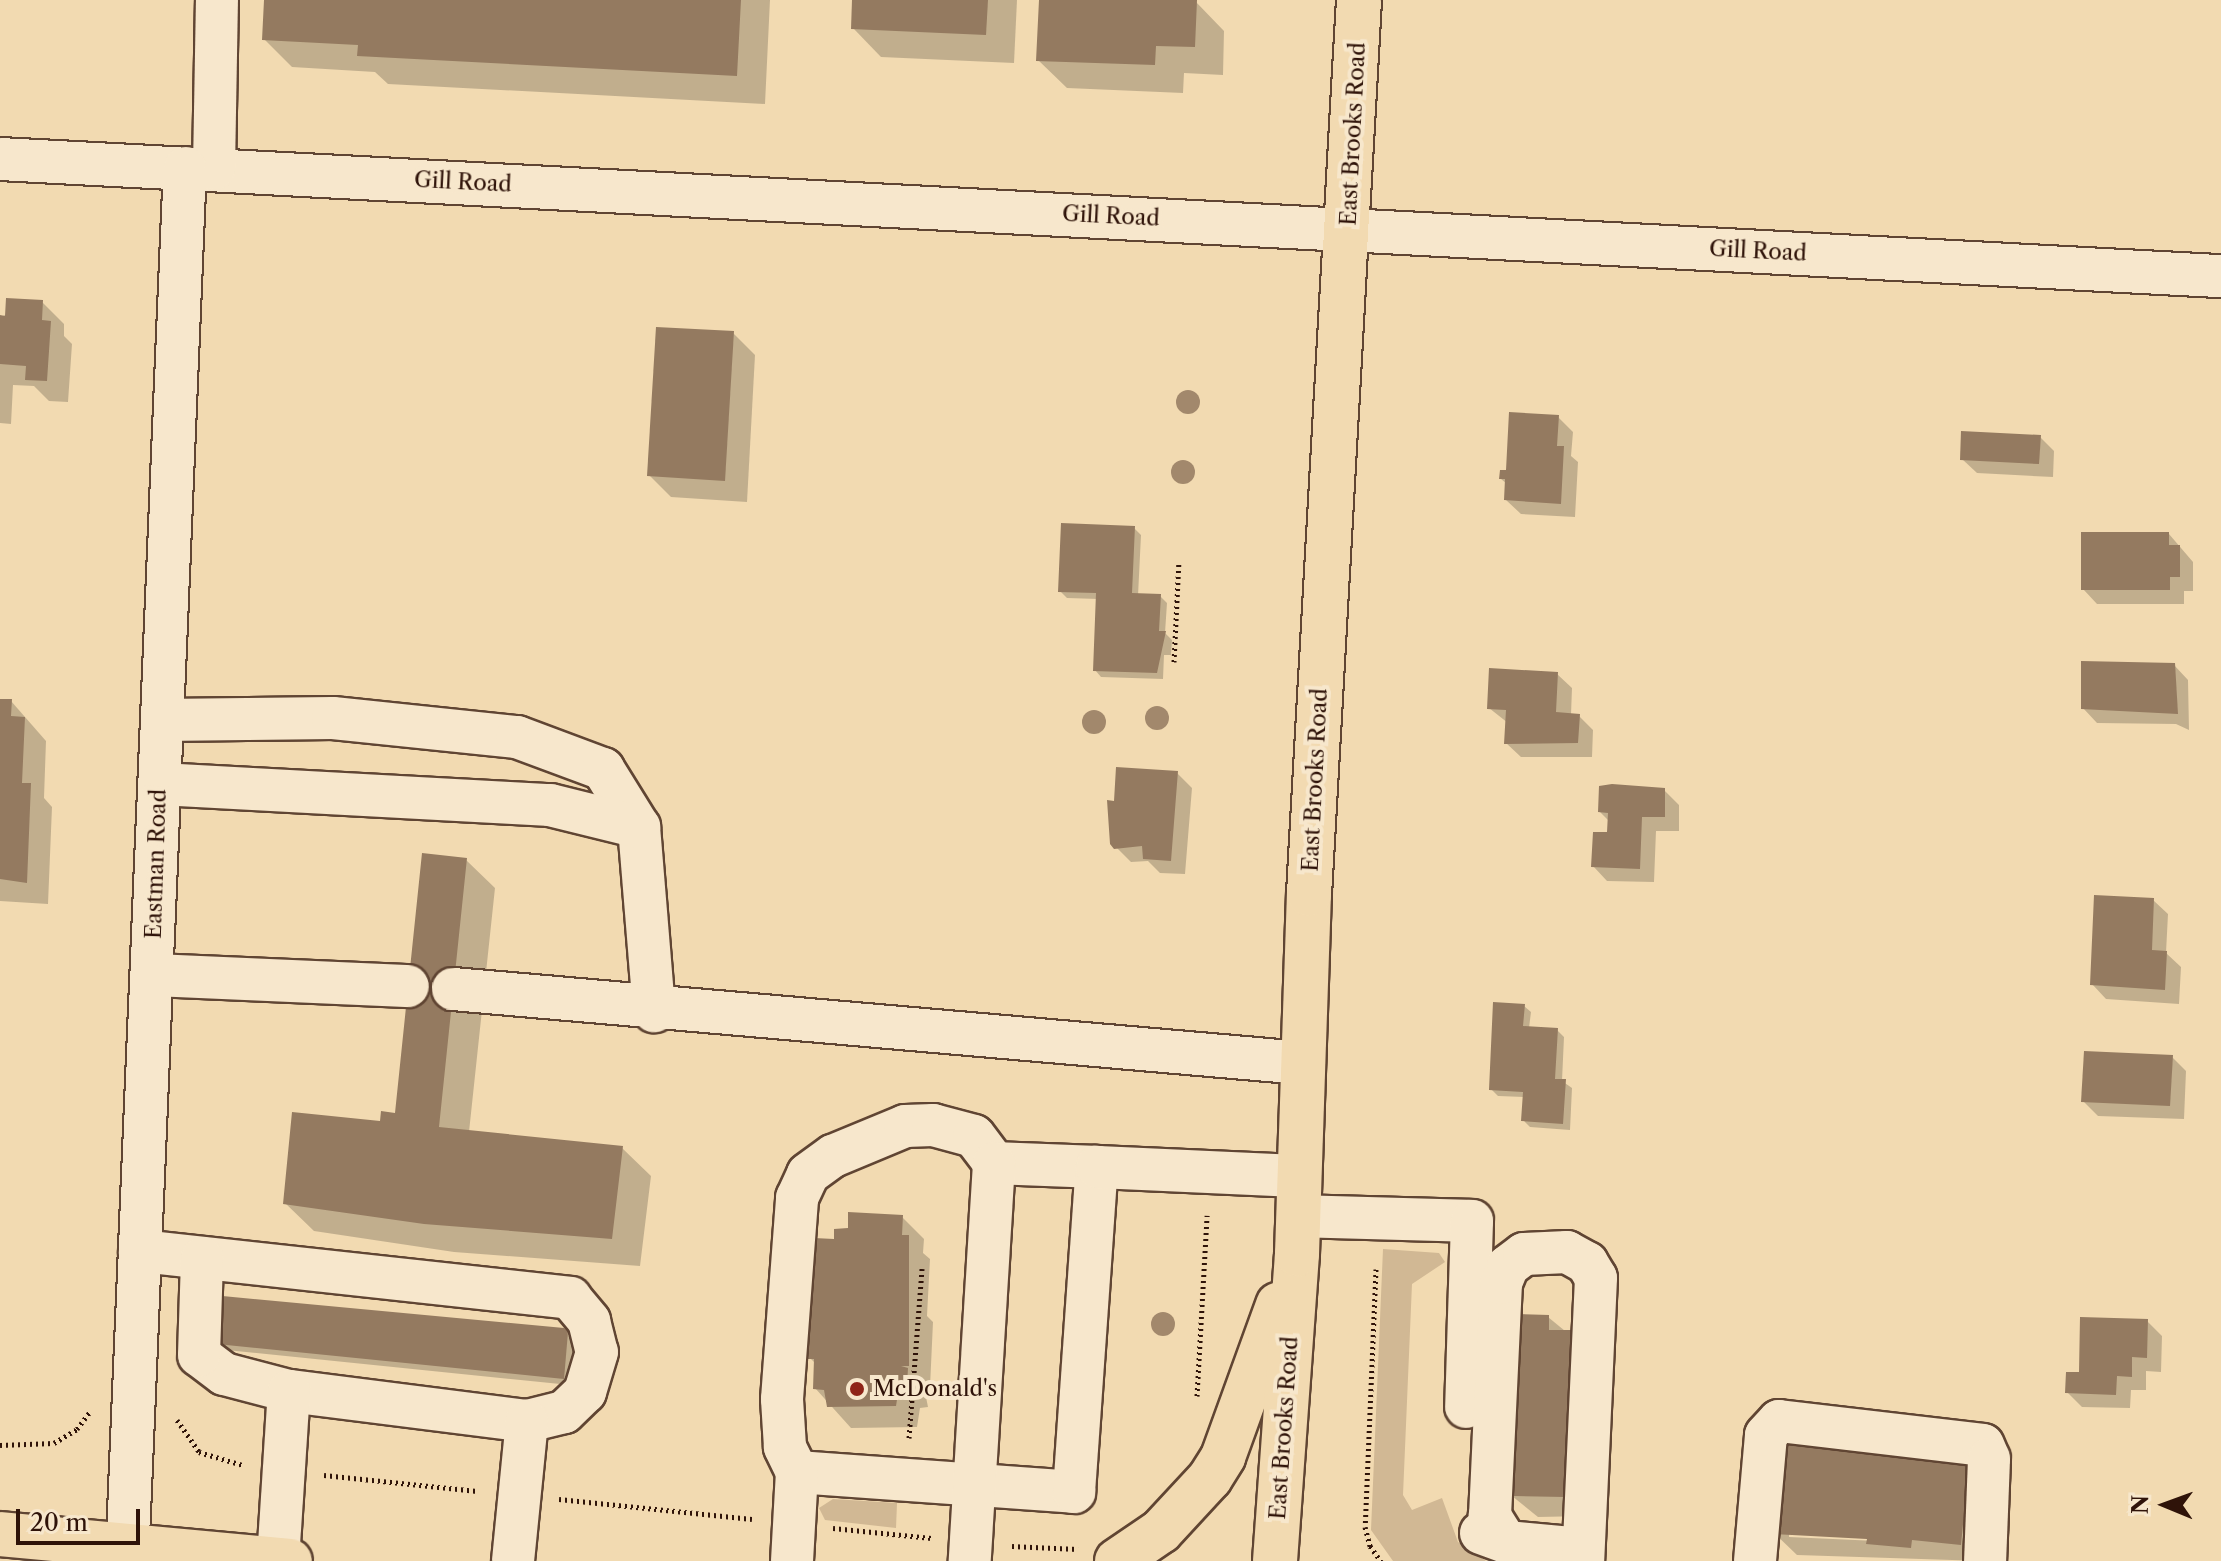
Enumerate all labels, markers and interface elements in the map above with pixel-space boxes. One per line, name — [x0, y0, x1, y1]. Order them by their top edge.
street label: East Brooks Road — [1335, 42, 1371, 226]
street label: Gill Road — [413, 166, 513, 198]
street label: Gill Road — [1061, 200, 1161, 232]
street label: Gill Road — [1708, 235, 1808, 267]
street label: East Brooks Road — [1297, 688, 1333, 872]
street label: Eastman Road — [140, 789, 172, 939]
street label: East Brooks Road — [1264, 1335, 1304, 1521]
place label: McDonald's — [873, 1376, 997, 1402]
marker: McDonald's — [848, 1380, 866, 1398]
north arrow — [2125, 1465, 2205, 1545]
scale bar — [20, 1493, 144, 1543]
text: N — [2127, 1495, 2154, 1514]
text: 20 m — [30, 1508, 88, 1537]

